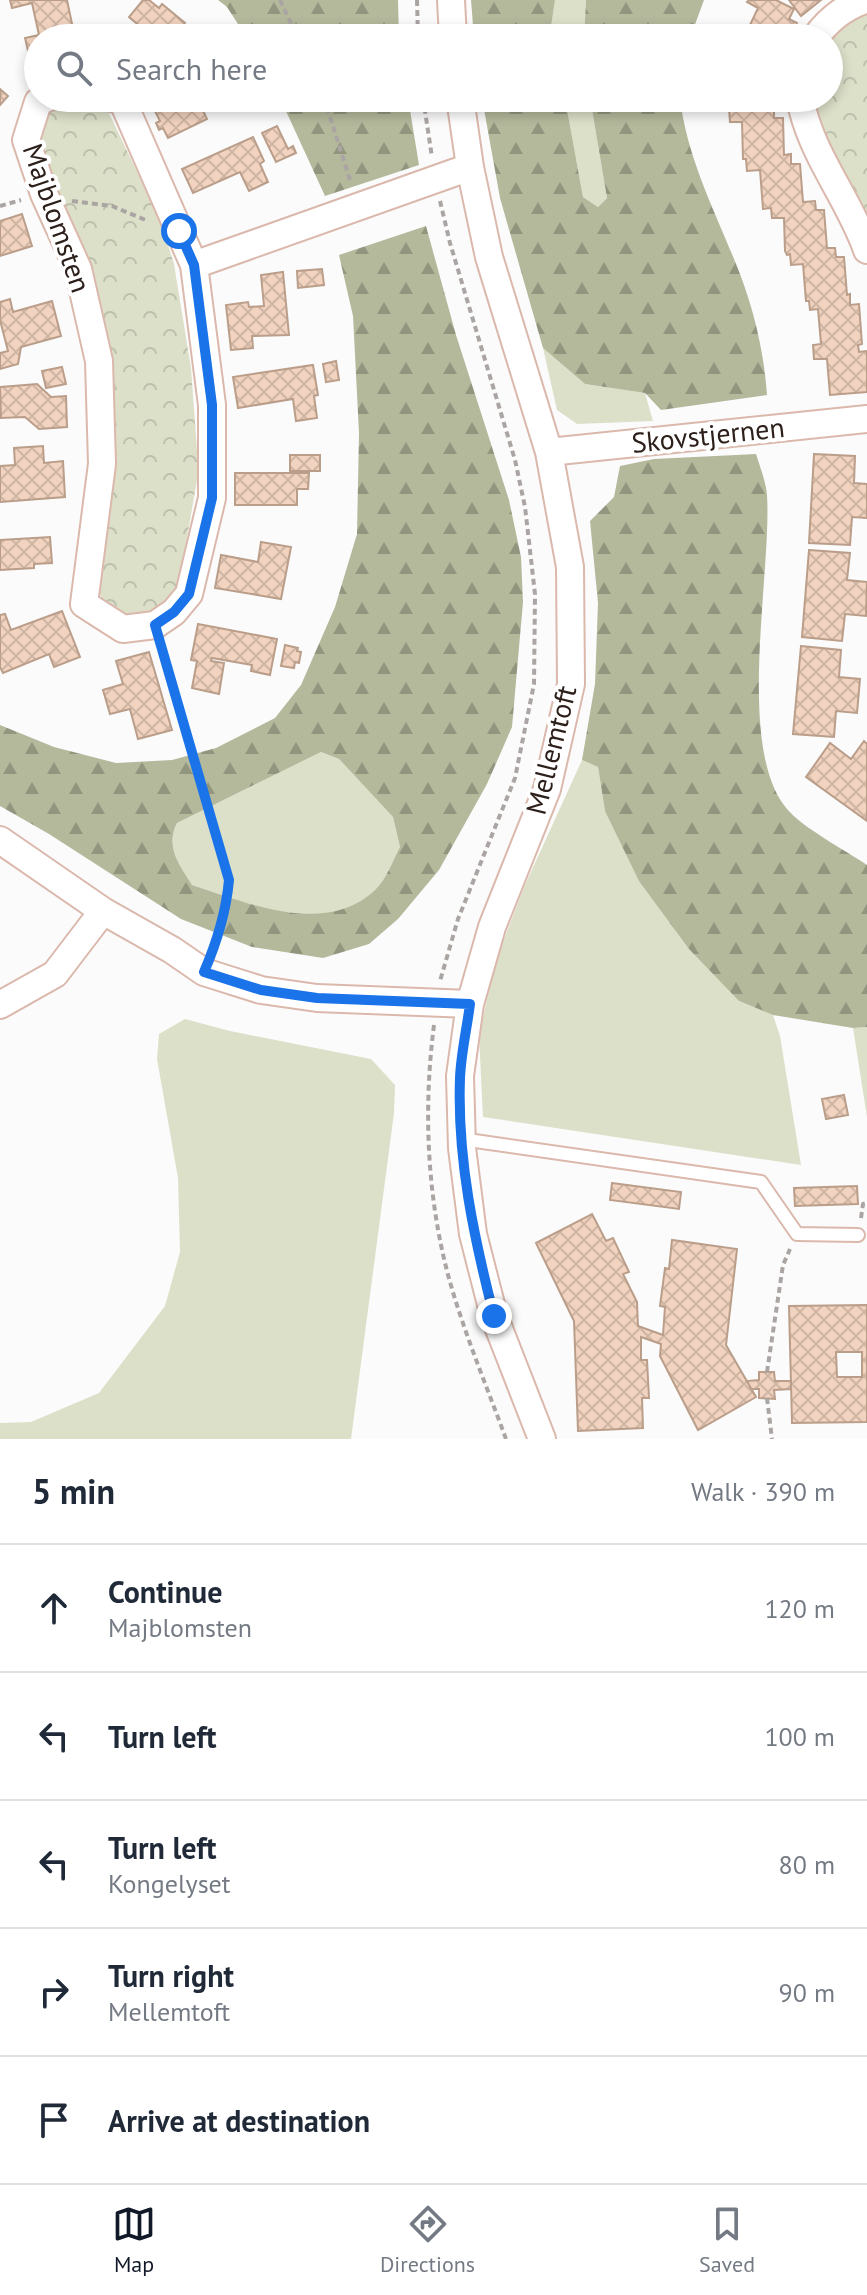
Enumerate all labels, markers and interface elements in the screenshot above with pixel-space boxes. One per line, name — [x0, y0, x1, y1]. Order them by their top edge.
search box — [24, 24, 843, 112]
icon: search — [52, 46, 96, 90]
text: Search here — [116, 49, 267, 88]
street label: Majblomsten — [15, 138, 100, 297]
route start — [161, 213, 197, 249]
street label: Skovstjernen — [630, 408, 786, 461]
street label: Mellemtoft — [517, 681, 584, 818]
route end — [476, 1298, 512, 1334]
text: 5 min — [32, 1469, 115, 1513]
text: Walk · 390 m — [691, 1475, 835, 1508]
text: Continue — [108, 1572, 222, 1611]
icon: ahead — [32, 1586, 76, 1630]
text: 120 m — [764, 1592, 835, 1625]
text: Majblomsten — [108, 1611, 252, 1644]
icon: left — [32, 1714, 76, 1758]
text: Turn left — [108, 1717, 216, 1756]
text: 100 m — [764, 1720, 835, 1753]
text: Turn left — [108, 1828, 216, 1867]
icon: left — [32, 1842, 76, 1886]
text: 80 m — [779, 1848, 835, 1881]
text: Kongelyset — [108, 1867, 231, 1900]
text: Turn right — [108, 1956, 234, 1995]
icon: right — [32, 1970, 76, 2014]
text: 90 m — [779, 1976, 835, 2009]
text: Mellemtoft — [108, 1995, 230, 2028]
icon: arrive — [32, 2098, 76, 2142]
text: Arrive at destination — [108, 2101, 370, 2140]
tab: Map — [112, 2202, 156, 2278]
tab: Directions — [380, 2202, 475, 2278]
tab: Saved — [699, 2202, 755, 2278]

